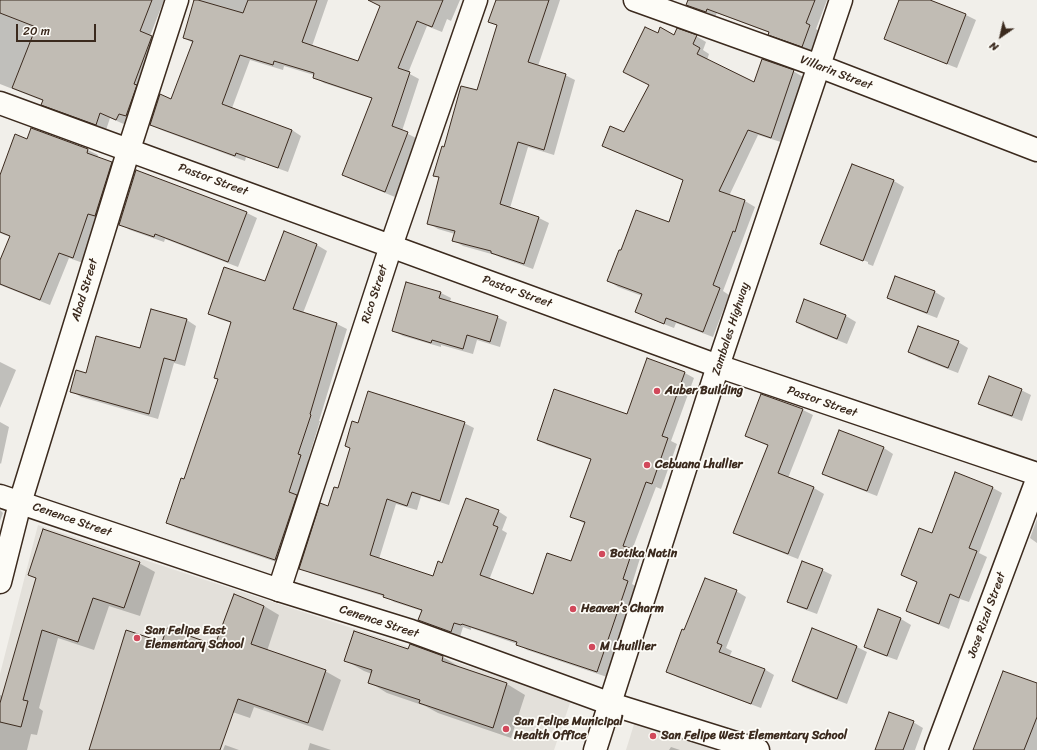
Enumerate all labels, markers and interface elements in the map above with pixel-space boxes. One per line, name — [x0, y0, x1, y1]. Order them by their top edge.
scale bar — [18, 16, 98, 42]
north arrow — [981, 16, 1021, 56]
text: 20 m — [23, 20, 50, 42]
text: N — [986, 36, 1002, 56]
street label: Villarin Street — [798, 53, 874, 93]
street label: Pastor Street — [176, 161, 250, 199]
street label: Abad Street — [69, 257, 101, 323]
street label: Rico Street — [359, 263, 391, 325]
street label: Pastor Street — [480, 273, 554, 311]
street label: Zambales Highway — [709, 281, 753, 377]
street label: Pastor Street — [785, 383, 859, 421]
place label: Auber Building — [665, 384, 743, 398]
marker: Auber Building — [652, 386, 662, 396]
place label: Cebuana Lhullier — [655, 458, 742, 472]
marker: Cebuana Lhullier — [642, 460, 652, 470]
street label: Cenence Street — [31, 500, 113, 540]
place label: Botika Natin — [610, 547, 677, 561]
marker: Botika Natin — [597, 549, 607, 559]
street label: Jose Rizal Street — [965, 570, 1009, 660]
street label: Cenence Street — [338, 602, 420, 642]
place label: Heaven’s Charm — [581, 602, 664, 616]
marker: Heaven’s Charm — [568, 604, 578, 614]
place label: San Felipe East Elementary School — [145, 624, 244, 652]
marker: San Felipe East Elementary School — [132, 633, 142, 643]
place label: M Lhuillier — [600, 640, 656, 654]
marker: M Lhuillier — [587, 642, 597, 652]
place label: San Felipe Municipal Health Office — [514, 715, 623, 743]
marker: San Felipe Municipal Health Office — [501, 724, 511, 734]
place label: San Felipe West Elementary School — [661, 729, 847, 743]
marker: San Felipe West Elementary School — [648, 731, 658, 741]

